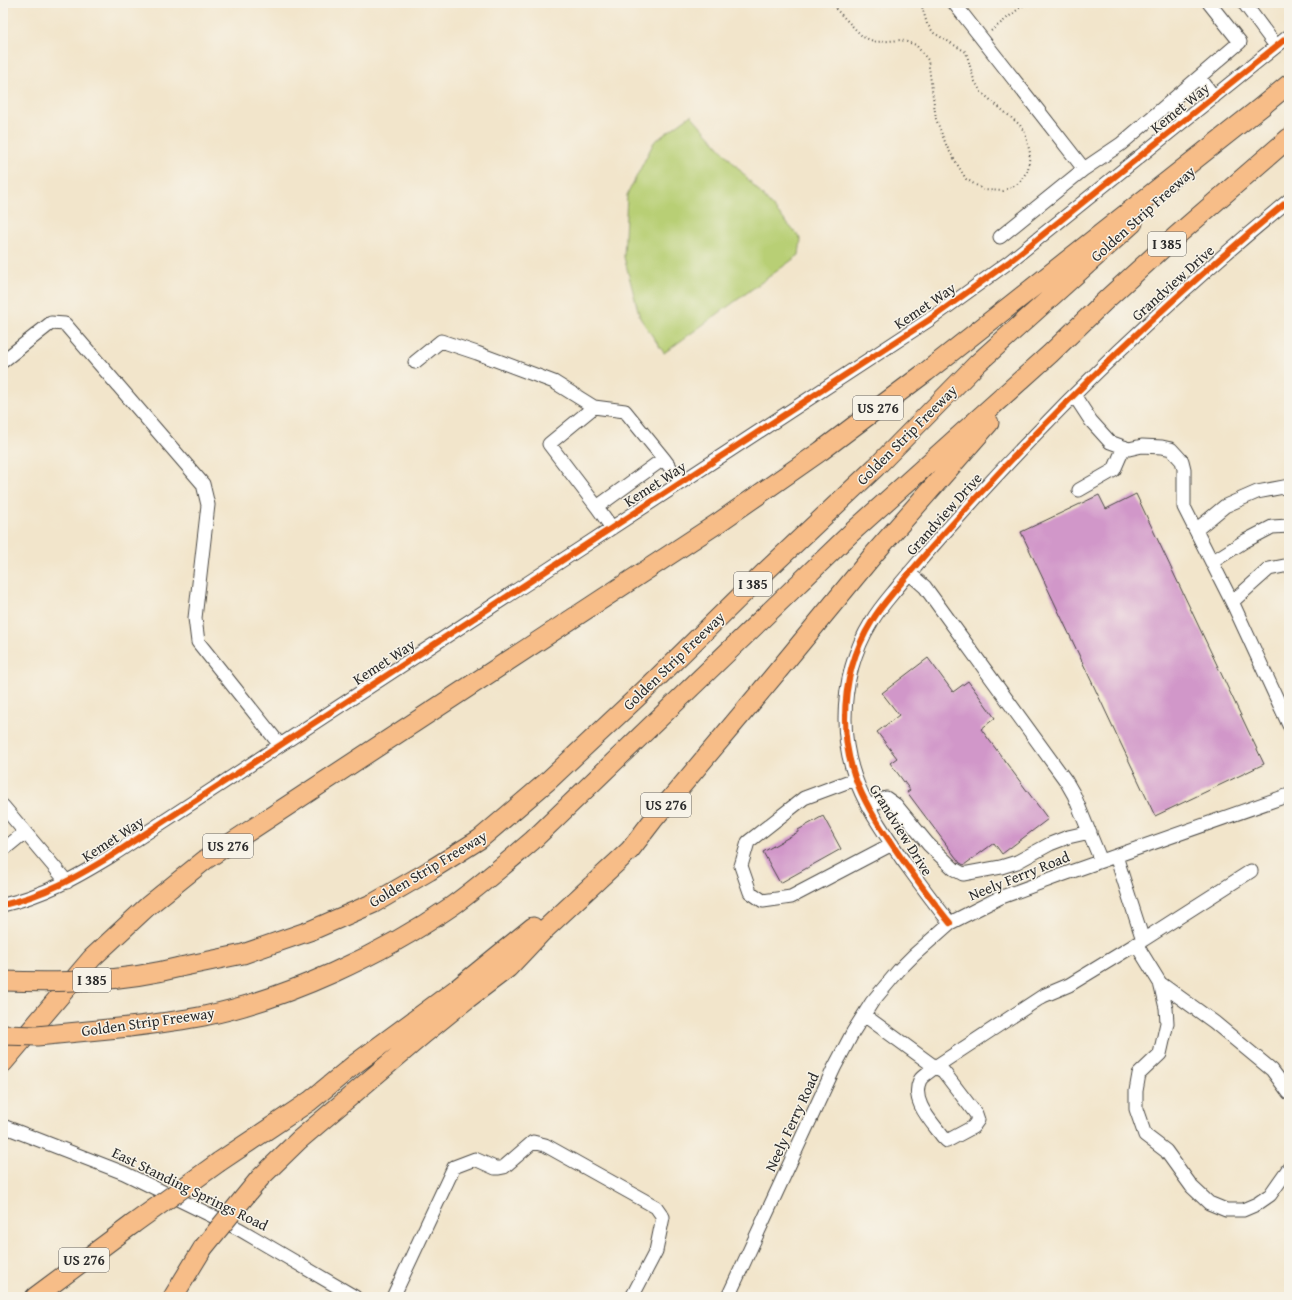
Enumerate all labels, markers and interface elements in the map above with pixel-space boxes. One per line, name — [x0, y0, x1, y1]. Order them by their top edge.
street label: Kemet Way — [1146, 77, 1214, 138]
street label: Golden Strip Freeway — [1086, 161, 1200, 266]
road number: I 385 — [1148, 232, 1186, 256]
street label: Grandview Drive — [1127, 240, 1219, 325]
street label: Kemet Way — [890, 277, 960, 334]
street label: Golden Strip Freeway — [852, 379, 962, 490]
road number: US 276 — [853, 396, 903, 420]
street label: Kemet Way — [619, 455, 690, 512]
street label: Grandview Drive — [901, 468, 986, 560]
road number: I 385 — [734, 572, 772, 596]
street label: Golden Strip Freeway — [618, 606, 730, 715]
street label: Kemet Way — [348, 633, 419, 690]
street label: Grandview Drive — [865, 780, 938, 880]
road number: US 276 — [641, 793, 691, 817]
street label: Kemet Way — [77, 810, 148, 867]
street label: Golden Strip Freeway — [365, 825, 491, 912]
road number: US 276 — [203, 834, 253, 858]
street label: Neely Ferry Road — [965, 846, 1072, 905]
road number: I 385 — [73, 968, 111, 992]
street label: Golden Strip Freeway — [80, 1002, 216, 1041]
street label: Neely Ferry Road — [759, 1069, 824, 1175]
street label: East Standing Springs Road — [109, 1142, 272, 1235]
road number: US 276 — [59, 1248, 109, 1272]

